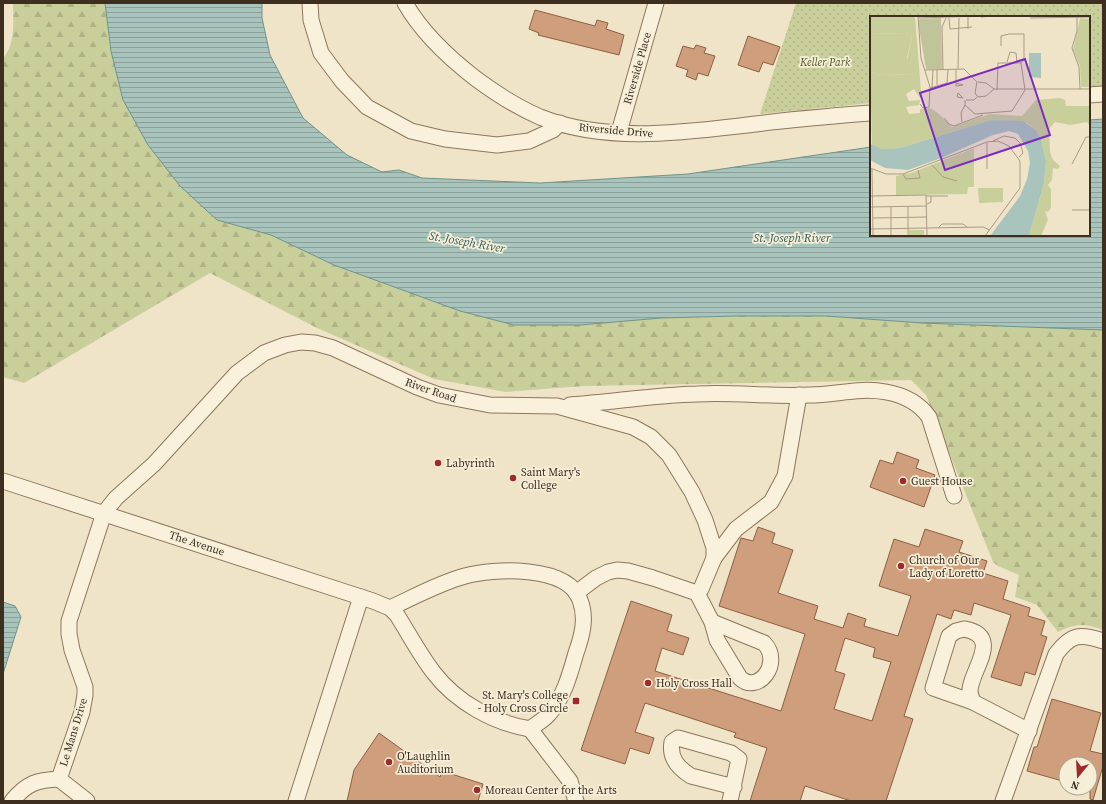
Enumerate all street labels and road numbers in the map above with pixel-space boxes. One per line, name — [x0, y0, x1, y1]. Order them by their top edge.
street label: Riverside Place — [620, 30, 655, 106]
street label: Riverside Drive — [578, 120, 654, 141]
street label: River Road — [403, 375, 459, 406]
street label: The Avenue — [167, 527, 227, 560]
street label: Le Mans Drive — [56, 696, 91, 768]

